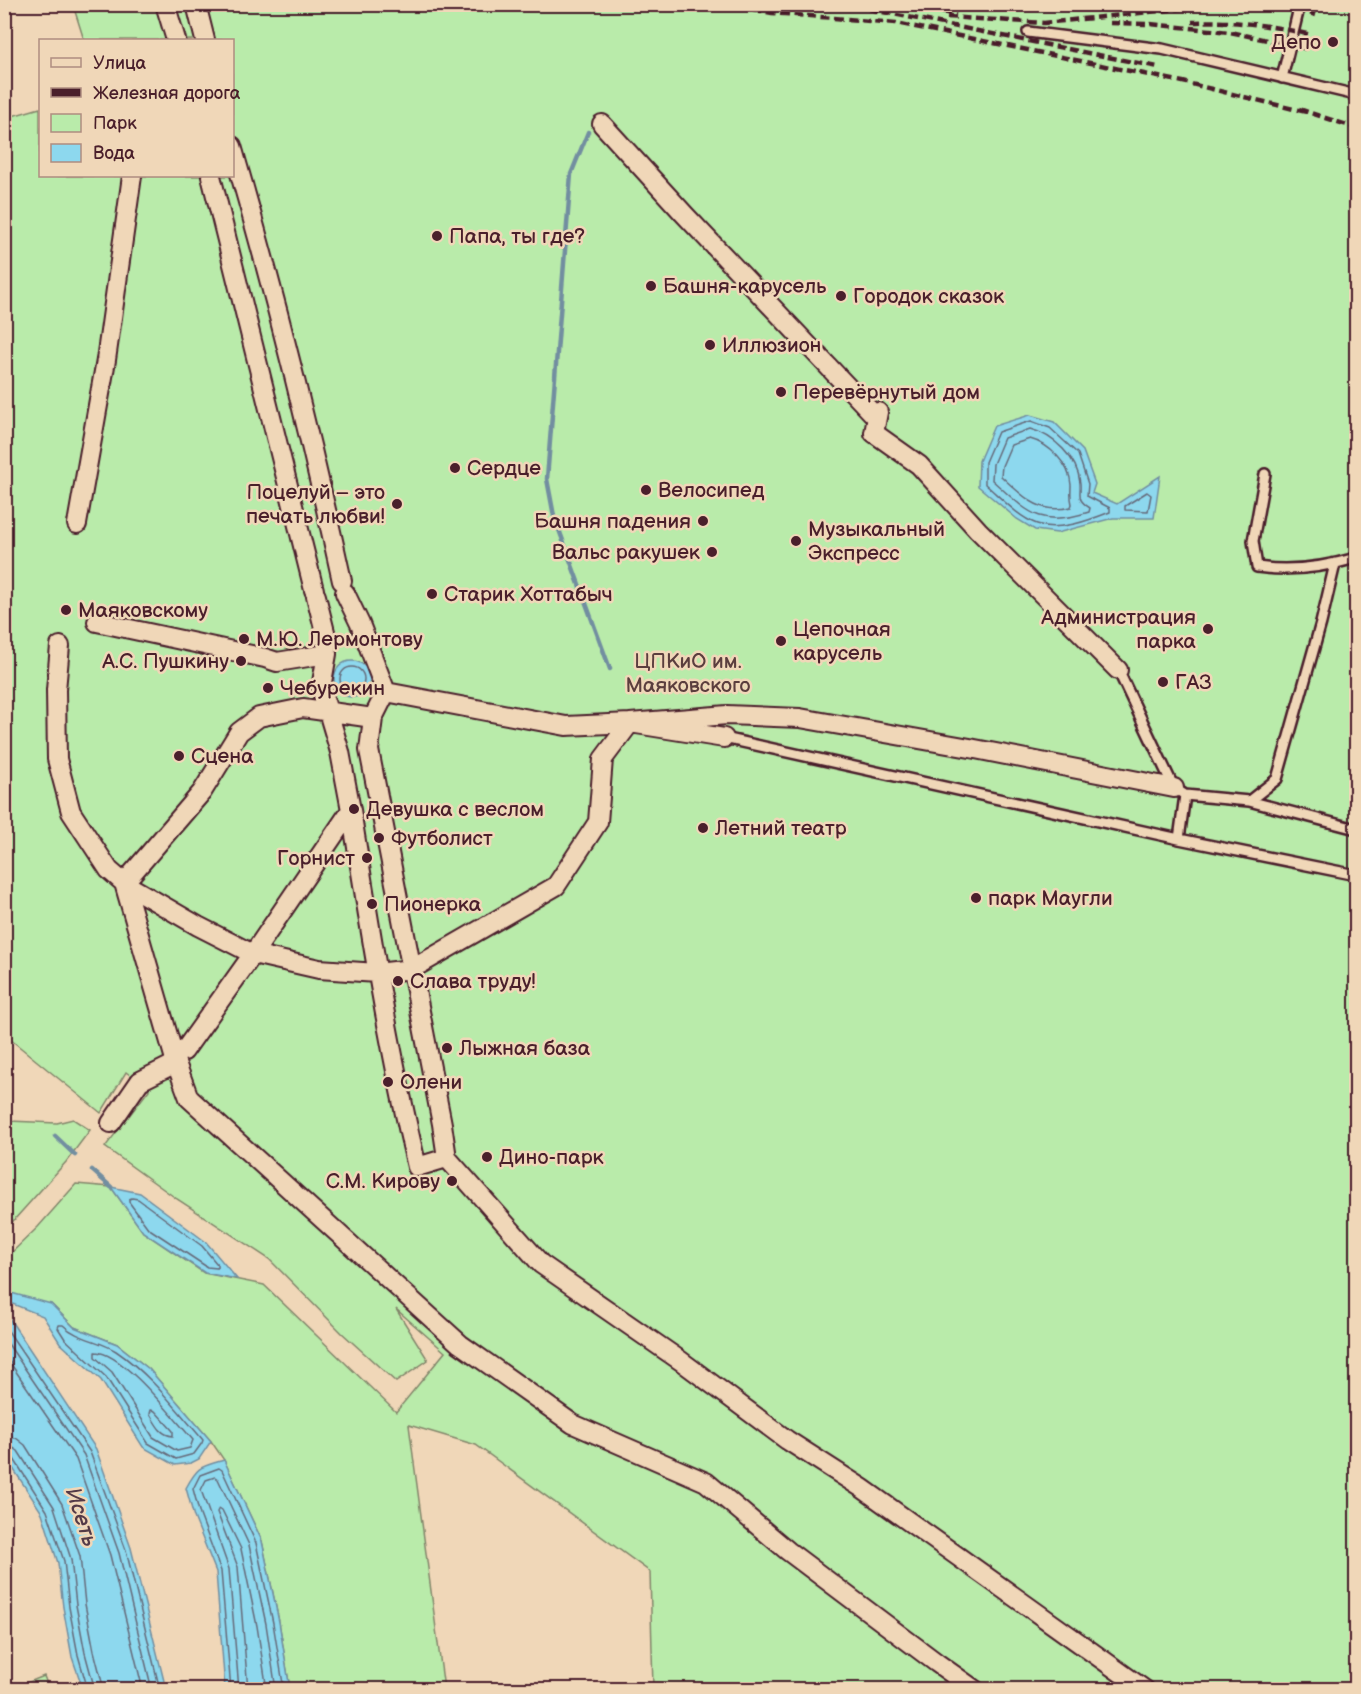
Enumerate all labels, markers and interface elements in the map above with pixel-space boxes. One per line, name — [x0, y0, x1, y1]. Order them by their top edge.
place label: Депо — [1271, 30, 1321, 55]
marker: Депо — [1326, 35, 1340, 49]
legend — [39, 39, 234, 177]
text: Улица — [93, 53, 147, 74]
text: Железная дорога — [93, 83, 241, 104]
text: Парк — [93, 113, 137, 134]
text: Вода — [93, 143, 135, 164]
place label: Папа, ты где? — [449, 224, 585, 249]
marker: Папа, ты где? — [430, 229, 444, 243]
place label: Башня-карусель — [663, 274, 827, 299]
marker: Башня-карусель — [644, 279, 658, 293]
place label: Городок сказок — [853, 284, 1004, 309]
marker: Городок сказок — [834, 289, 848, 303]
place label: Иллюзион — [722, 333, 822, 358]
marker: Иллюзион — [703, 338, 717, 352]
place label: Перевёрнутый дом — [793, 380, 980, 405]
marker: Перевёрнутый дом — [774, 385, 788, 399]
place label: Сердце — [467, 456, 541, 481]
marker: Сердце — [448, 461, 462, 475]
place label: Велосипед — [658, 478, 765, 503]
place label: Поцелуй – это печать любви! — [246, 480, 385, 529]
marker: Велосипед — [639, 483, 653, 497]
marker: Поцелуй – это печать любви! — [390, 497, 404, 511]
place label: Башня падения — [534, 509, 691, 534]
marker: Башня падения — [696, 514, 710, 528]
place label: Музыкальный Экспресс — [808, 517, 945, 566]
marker: Музыкальный Экспресс — [789, 534, 803, 548]
place label: Вальс ракушек — [552, 540, 700, 565]
marker: Вальс ракушек — [705, 545, 719, 559]
place label: Старик Хоттабыч — [444, 582, 613, 607]
marker: Старик Хоттабыч — [425, 587, 439, 601]
place label: Маяковскому — [78, 598, 208, 623]
marker: Маяковскому — [59, 603, 73, 617]
place label: Администрация парка — [1040, 605, 1197, 654]
place label: Цепочная карусель — [793, 617, 891, 666]
marker: Администрация парка — [1201, 622, 1215, 636]
place label: М.Ю. Лермонтову — [256, 627, 423, 652]
marker: М.Ю. Лермонтову — [237, 632, 251, 646]
marker: Цепочная карусель — [774, 634, 788, 648]
place label: А.С. Пушкину — [101, 649, 229, 674]
park label: ЦПКиО им. Маяковского — [625, 649, 751, 698]
marker: А.С. Пушкину — [234, 654, 248, 668]
place label: ГАЗ — [1175, 670, 1212, 695]
marker: ГАЗ — [1156, 675, 1170, 689]
place label: Чебурекин — [280, 676, 385, 701]
marker: Чебурекин — [261, 681, 275, 695]
place label: Сцена — [191, 744, 254, 769]
marker: Сцена — [172, 749, 186, 763]
place label: Девушка с веслом — [366, 797, 544, 822]
marker: Девушка с веслом — [347, 802, 361, 816]
place label: Летний театр — [714, 816, 847, 841]
marker: Летний театр — [696, 821, 710, 835]
place label: Футболист — [391, 826, 493, 851]
marker: Футболист — [372, 831, 386, 845]
place label: Горнист — [277, 846, 355, 871]
marker: Горнист — [360, 851, 374, 865]
place label: парк Маугли — [988, 886, 1113, 911]
marker: парк Маугли — [969, 891, 983, 905]
place label: Пионерка — [384, 892, 482, 917]
marker: Пионерка — [365, 897, 379, 911]
place label: Слава труду! — [410, 969, 536, 994]
marker: Слава труду! — [391, 974, 405, 988]
place label: Лыжная база — [458, 1036, 591, 1061]
marker: Лыжная база — [440, 1041, 454, 1055]
place label: Олени — [400, 1070, 462, 1095]
marker: Олени — [381, 1075, 395, 1089]
place label: Дино-парк — [499, 1145, 604, 1170]
marker: Дино-парк — [480, 1150, 494, 1164]
place label: С.М. Кирову — [326, 1169, 440, 1194]
marker: С.М. Кирову — [445, 1174, 459, 1188]
water label: Исеть — [59, 1484, 103, 1550]

